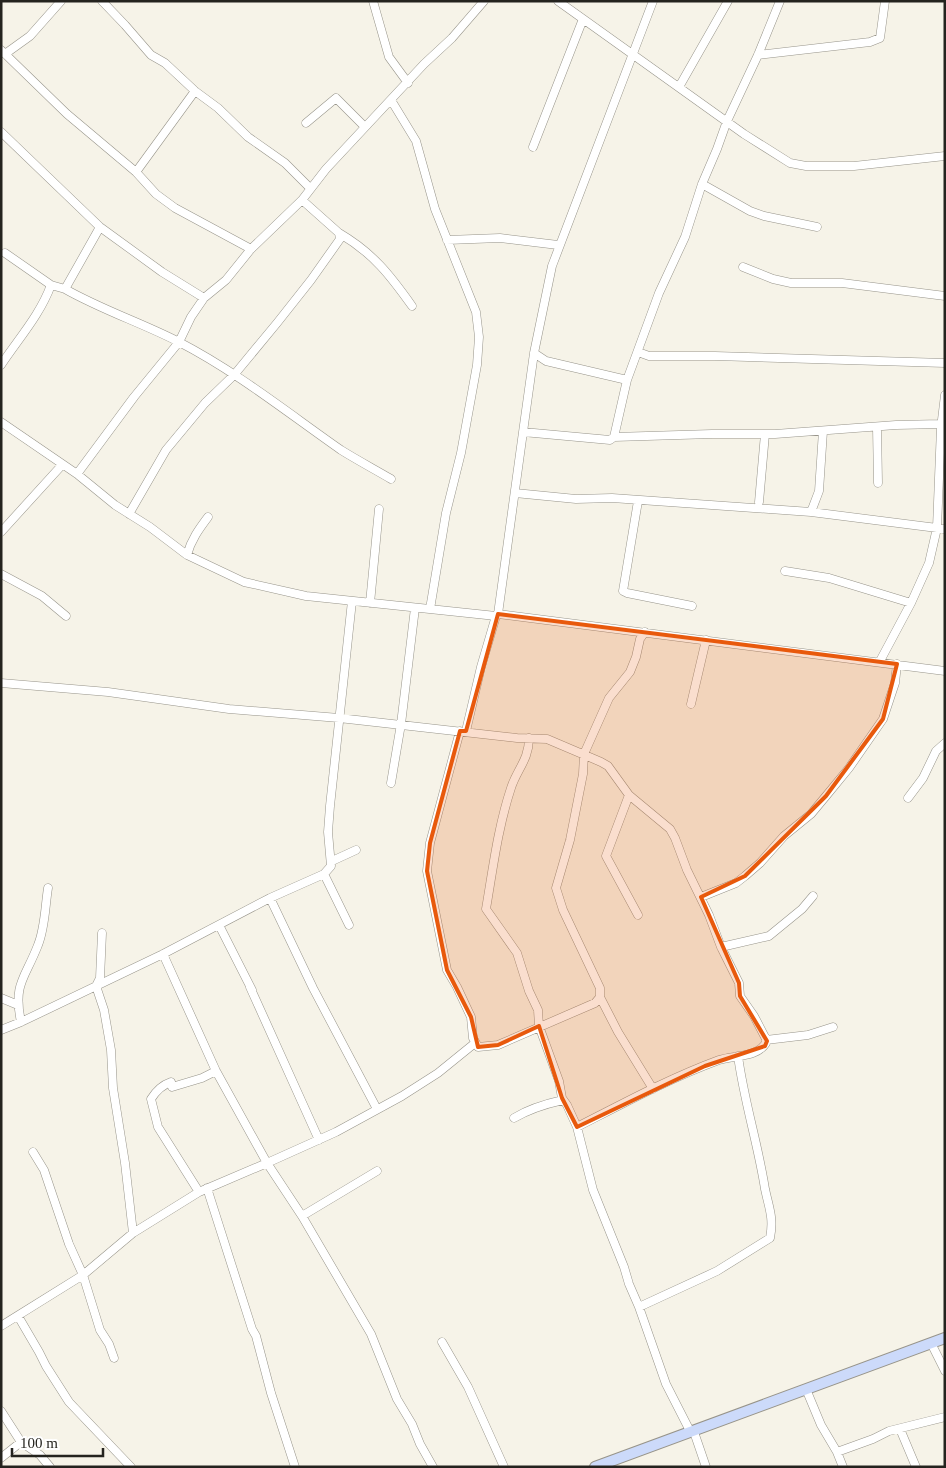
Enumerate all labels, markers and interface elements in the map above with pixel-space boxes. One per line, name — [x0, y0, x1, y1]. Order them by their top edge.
scale bar — [12, 1426, 104, 1458]
text: 100 m — [20, 1435, 58, 1451]

